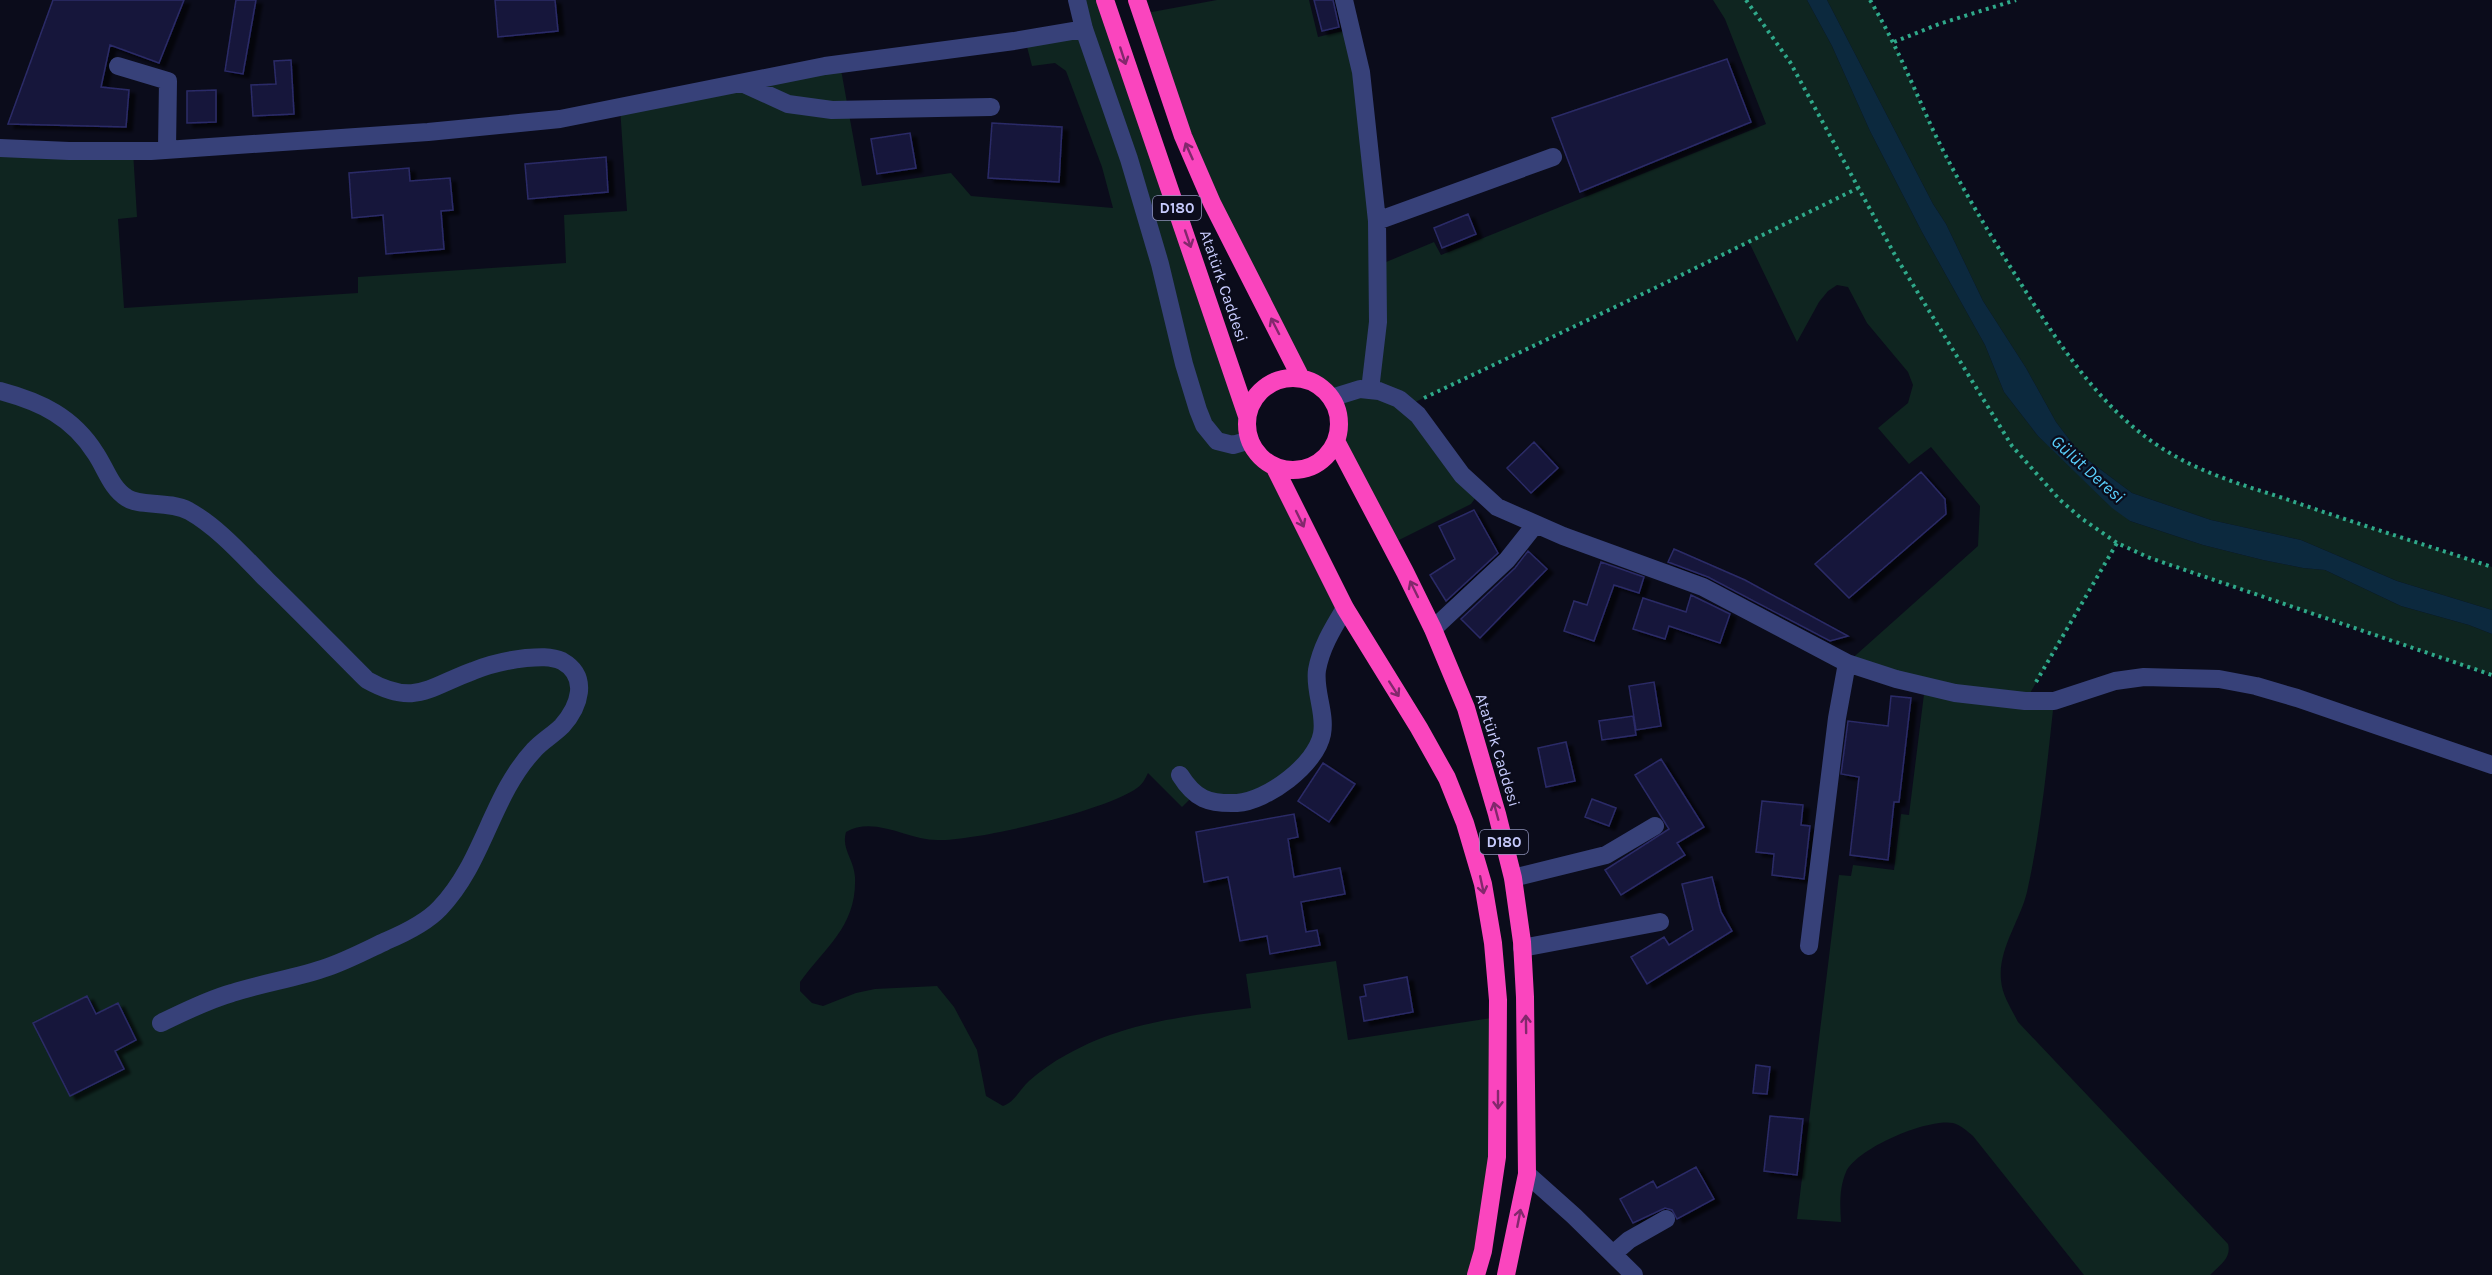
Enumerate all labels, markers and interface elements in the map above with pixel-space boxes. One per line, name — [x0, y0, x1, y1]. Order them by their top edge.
one-way arrow — [1118, 46, 1129, 65]
one-way arrow — [1183, 142, 1194, 160]
road number: D180 — [1153, 196, 1201, 220]
street label: Atatürk Caddesi — [1196, 227, 1252, 345]
one-way arrow — [1183, 230, 1194, 248]
one-way arrow — [1268, 318, 1280, 336]
water label: Gülüt Deresi — [2047, 430, 2129, 508]
one-way arrow — [1294, 509, 1306, 527]
one-way arrow — [1407, 581, 1419, 599]
one-way arrow — [1389, 680, 1401, 697]
street label: Atatürk Caddesi — [1472, 691, 1524, 809]
one-way arrow — [1490, 801, 1501, 820]
road number: D180 — [1480, 830, 1528, 854]
one-way arrow — [1477, 875, 1488, 894]
one-way arrow — [1520, 1014, 1531, 1034]
one-way arrow — [1492, 1089, 1504, 1109]
one-way arrow — [1514, 1209, 1525, 1228]

